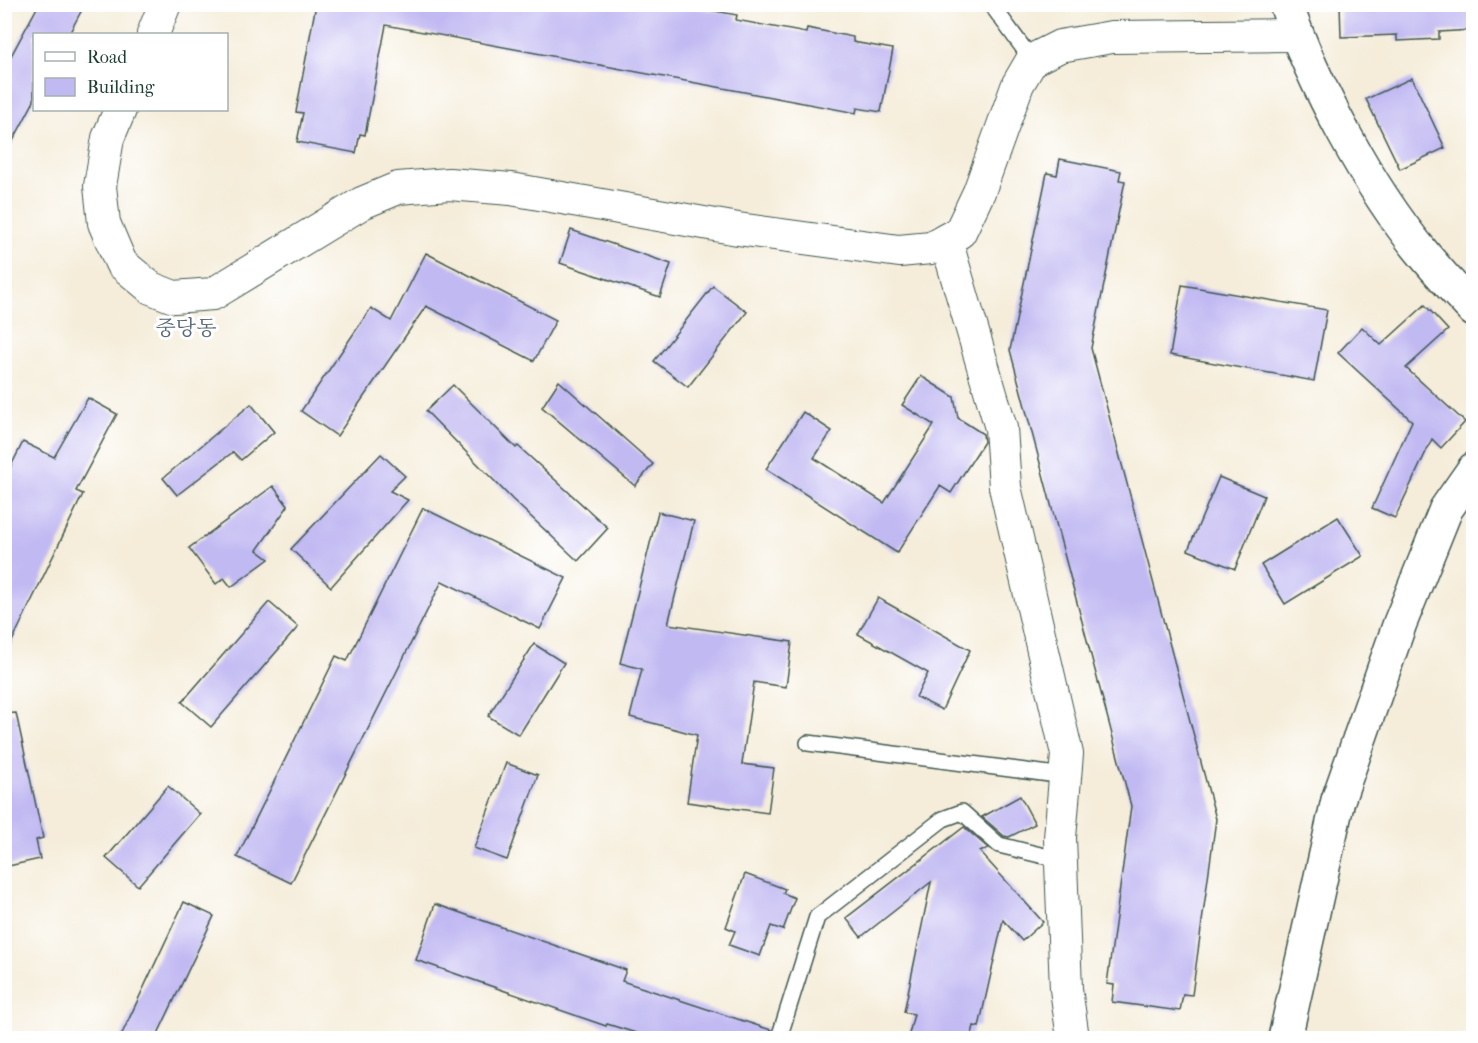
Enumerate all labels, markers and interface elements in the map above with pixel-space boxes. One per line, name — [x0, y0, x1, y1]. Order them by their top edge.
legend — [33, 33, 228, 111]
text: Road — [87, 47, 127, 68]
text: Building — [87, 77, 155, 98]
district label: 중당동 — [156, 316, 216, 340]

